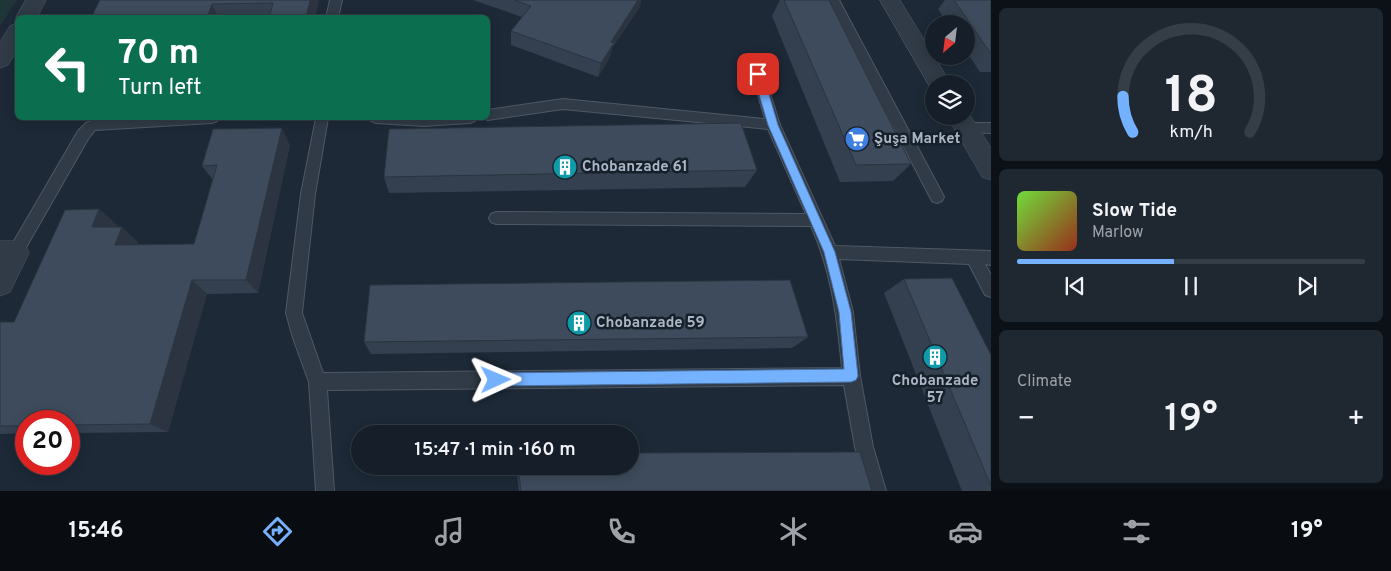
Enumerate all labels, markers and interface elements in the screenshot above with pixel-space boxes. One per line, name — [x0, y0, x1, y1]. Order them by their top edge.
north arrow — [925, 15, 975, 65]
map controls — [925, 15, 975, 125]
text: 70 m — [118, 32, 199, 76]
icon: left — [35, 35, 100, 100]
pin — [737, 53, 779, 95]
icon: arrive — [744, 60, 772, 88]
text: 18 — [1164, 65, 1218, 131]
text: Turn left — [118, 75, 201, 102]
button: layers — [925, 75, 975, 125]
text: km/h — [1169, 121, 1213, 144]
supermarket icon: Şuşa Market — [844, 126, 870, 152]
place label: Şuşa Market — [874, 130, 961, 149]
building icon: Chobanzade 61 — [552, 154, 578, 180]
place label: Chobanzade 61 — [582, 158, 688, 177]
text: Slow Tide — [1092, 199, 1177, 223]
text: Marlow — [1092, 223, 1144, 243]
icon: previous — [1061, 272, 1089, 300]
icon: pause — [1177, 272, 1205, 300]
icon: next — [1293, 272, 1321, 300]
building icon: Chobanzade 59 — [566, 310, 592, 336]
place label: Chobanzade 59 — [596, 314, 705, 333]
building icon: Chobanzade 57 — [922, 344, 948, 370]
position arrow — [469, 353, 521, 405]
place label: Chobanzade 57 — [892, 372, 978, 408]
text: Climate — [1017, 372, 1072, 392]
text: 19° — [1164, 396, 1218, 445]
text: − — [1017, 402, 1035, 438]
text: + — [1347, 402, 1365, 438]
speed limit sign: 20 — [15, 410, 80, 475]
text: 15:47 · 1 min · 160 m — [414, 438, 576, 462]
icon: directions — [260, 514, 295, 549]
icon: music — [432, 514, 467, 549]
icon: phone — [604, 514, 639, 549]
icon: climate — [776, 514, 811, 549]
icon: car — [948, 514, 983, 549]
icon: filters — [1119, 514, 1154, 549]
text: 15:46 — [68, 518, 124, 545]
text: 19° — [1291, 518, 1323, 545]

